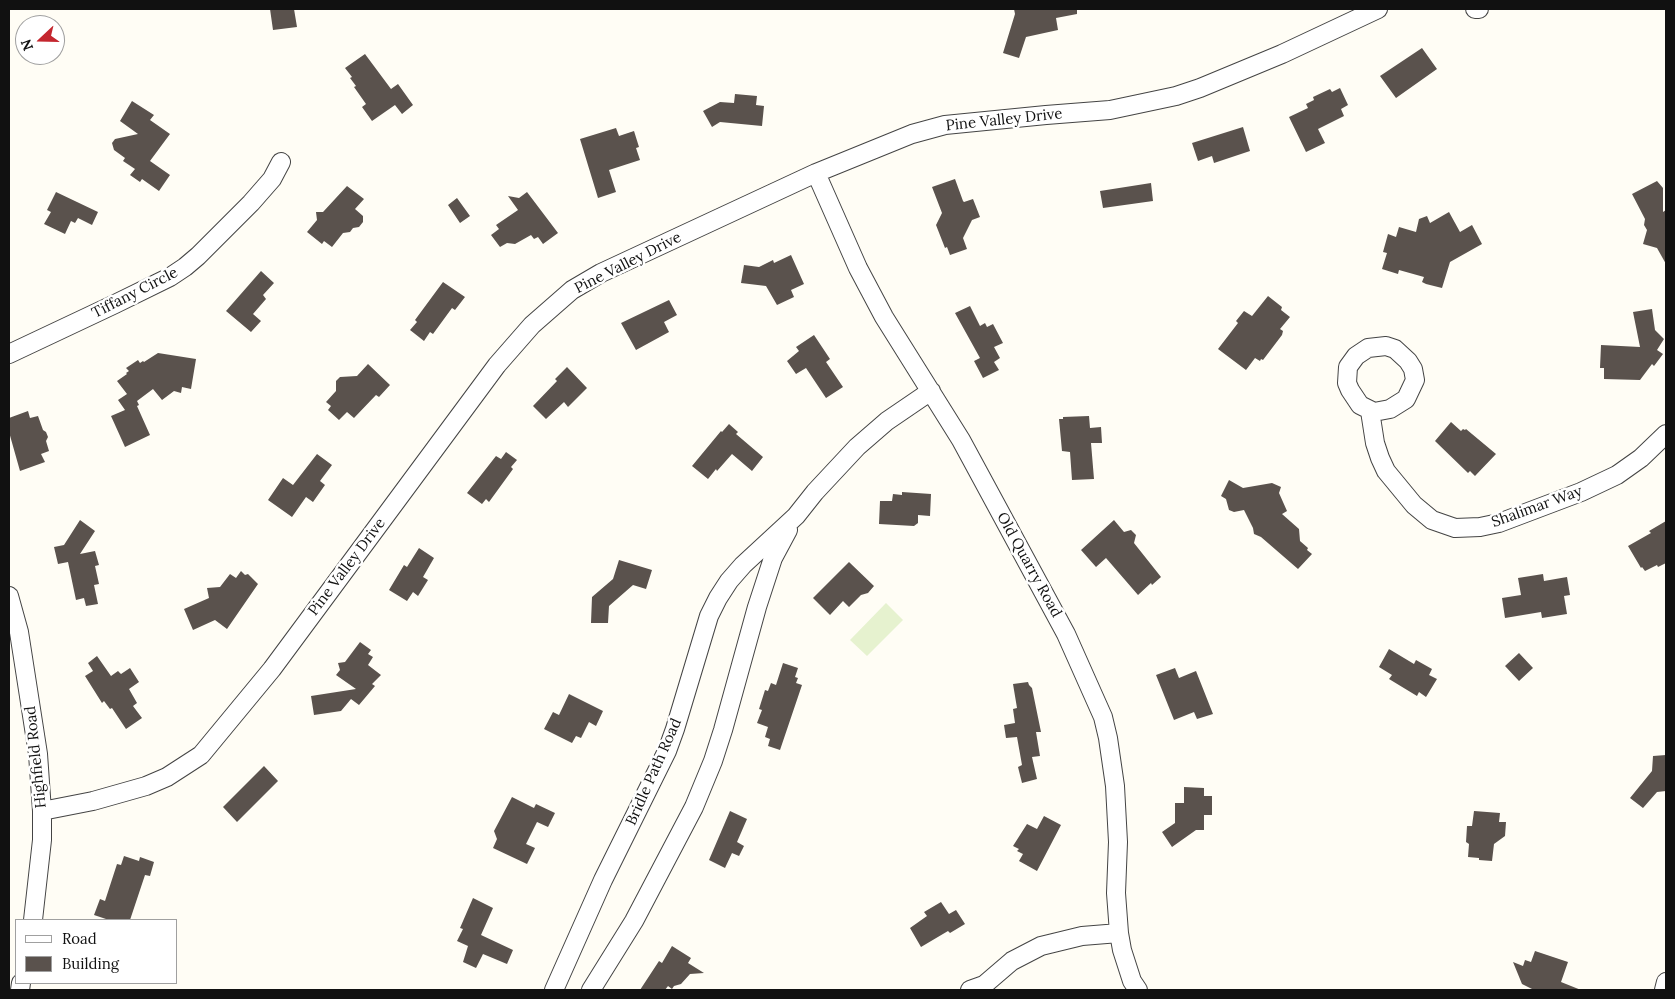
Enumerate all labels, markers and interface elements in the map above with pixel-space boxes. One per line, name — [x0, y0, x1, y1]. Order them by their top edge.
north arrow — [15, 15, 65, 65]
text: N — [17, 37, 37, 53]
street label: Pine Valley Drive — [945, 105, 1063, 135]
street label: Pine Valley Drive — [572, 228, 684, 298]
street label: Tiffany Circle — [89, 264, 181, 322]
street label: Shalimar Way — [1489, 482, 1585, 532]
street label: Old Quarry Road — [993, 509, 1065, 621]
street label: Pine Valley Drive — [305, 515, 389, 619]
street label: Highfield Road — [22, 705, 50, 809]
street label: Bridle Path Road — [622, 716, 686, 828]
legend — [15, 919, 178, 984]
text: Road — [62, 929, 97, 948]
text: Building — [62, 954, 119, 973]

